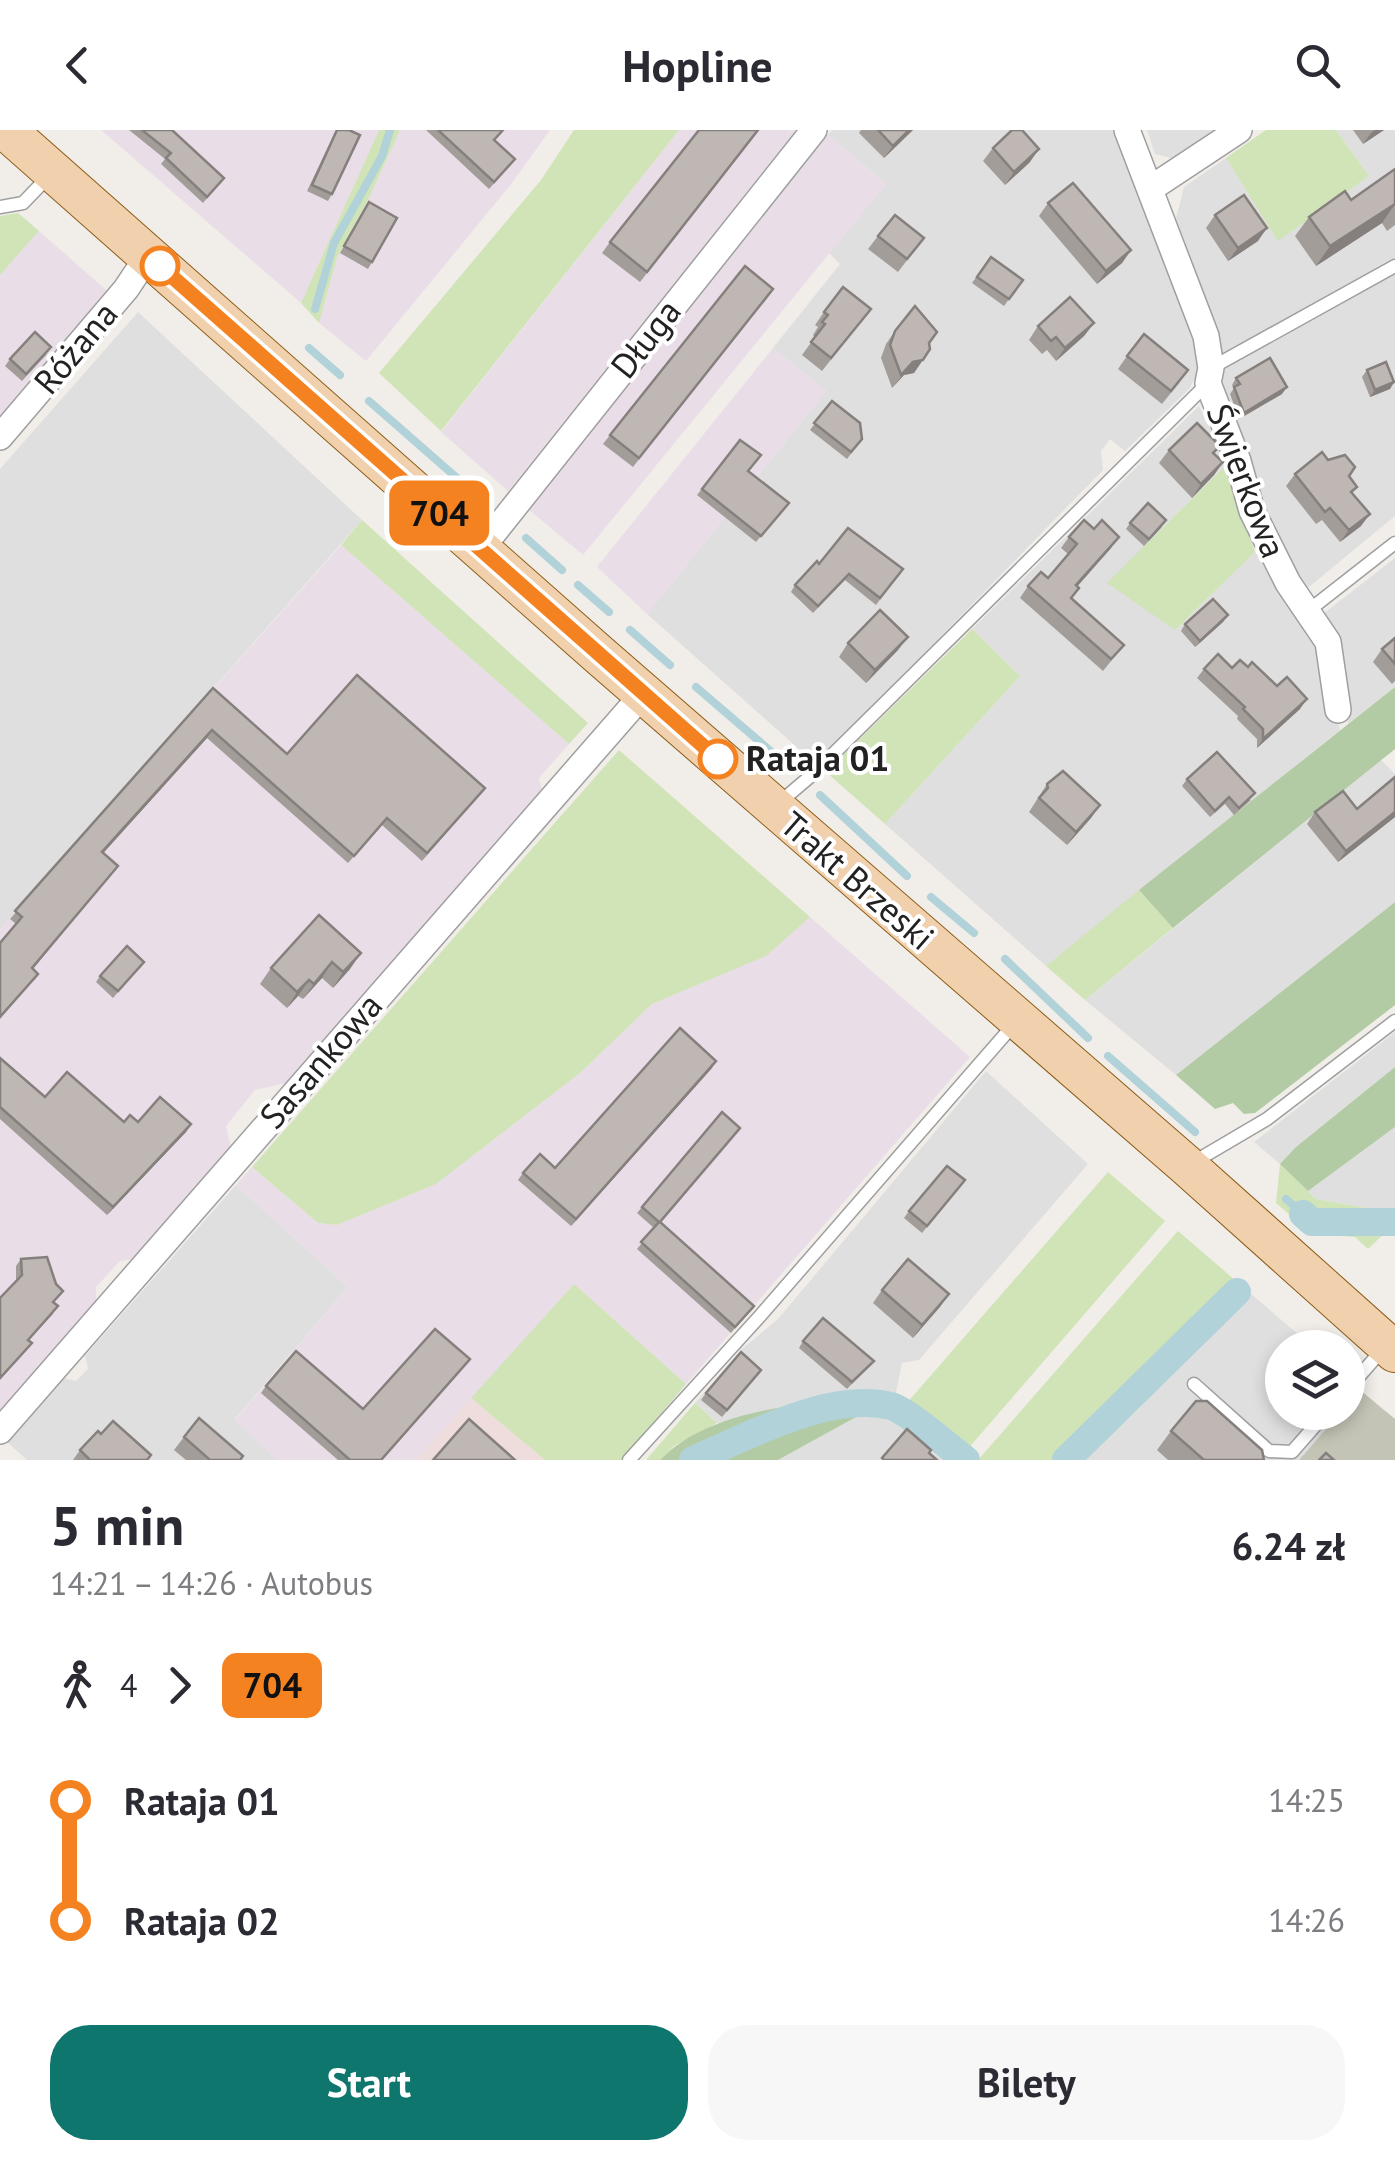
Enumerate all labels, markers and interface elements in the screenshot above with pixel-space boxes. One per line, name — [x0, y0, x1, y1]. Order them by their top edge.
text: Hopline — [622, 36, 773, 94]
icon: back — [50, 38, 105, 93]
icon: search — [1290, 38, 1345, 93]
unlabelled marker — [141, 247, 179, 285]
street label: Długa — [600, 289, 690, 387]
street label: Różana — [23, 292, 127, 403]
street label: Świerkowa — [1197, 397, 1297, 564]
line badge: 704 — [382, 480, 496, 546]
text: 704 — [409, 490, 469, 536]
place label: Rataja 01 — [746, 735, 889, 781]
marker: Rataja 01 — [699, 740, 737, 778]
street label: Trakt Brzeski — [771, 801, 944, 960]
street label: Sasankowa — [249, 983, 392, 1138]
map controls — [1265, 1330, 1365, 1430]
button: layers — [1265, 1330, 1365, 1430]
text: 5 min — [50, 1489, 184, 1560]
text: 6.24 zł — [1232, 1521, 1345, 1570]
text: 14:21 – 14:26 · Autobus — [50, 1562, 373, 1604]
icon: walk — [50, 1658, 105, 1713]
icon: forward — [152, 1658, 207, 1713]
text: 704 — [242, 1662, 302, 1708]
text: 4 — [120, 1664, 137, 1706]
text: Rataja 01 — [124, 1776, 280, 1825]
text: 14:25 — [1268, 1779, 1345, 1821]
text: Rataja 02 — [124, 1896, 280, 1945]
text: 14:26 — [1268, 1899, 1345, 1941]
button: Start — [50, 2025, 688, 2140]
button: Bilety — [708, 2025, 1345, 2140]

